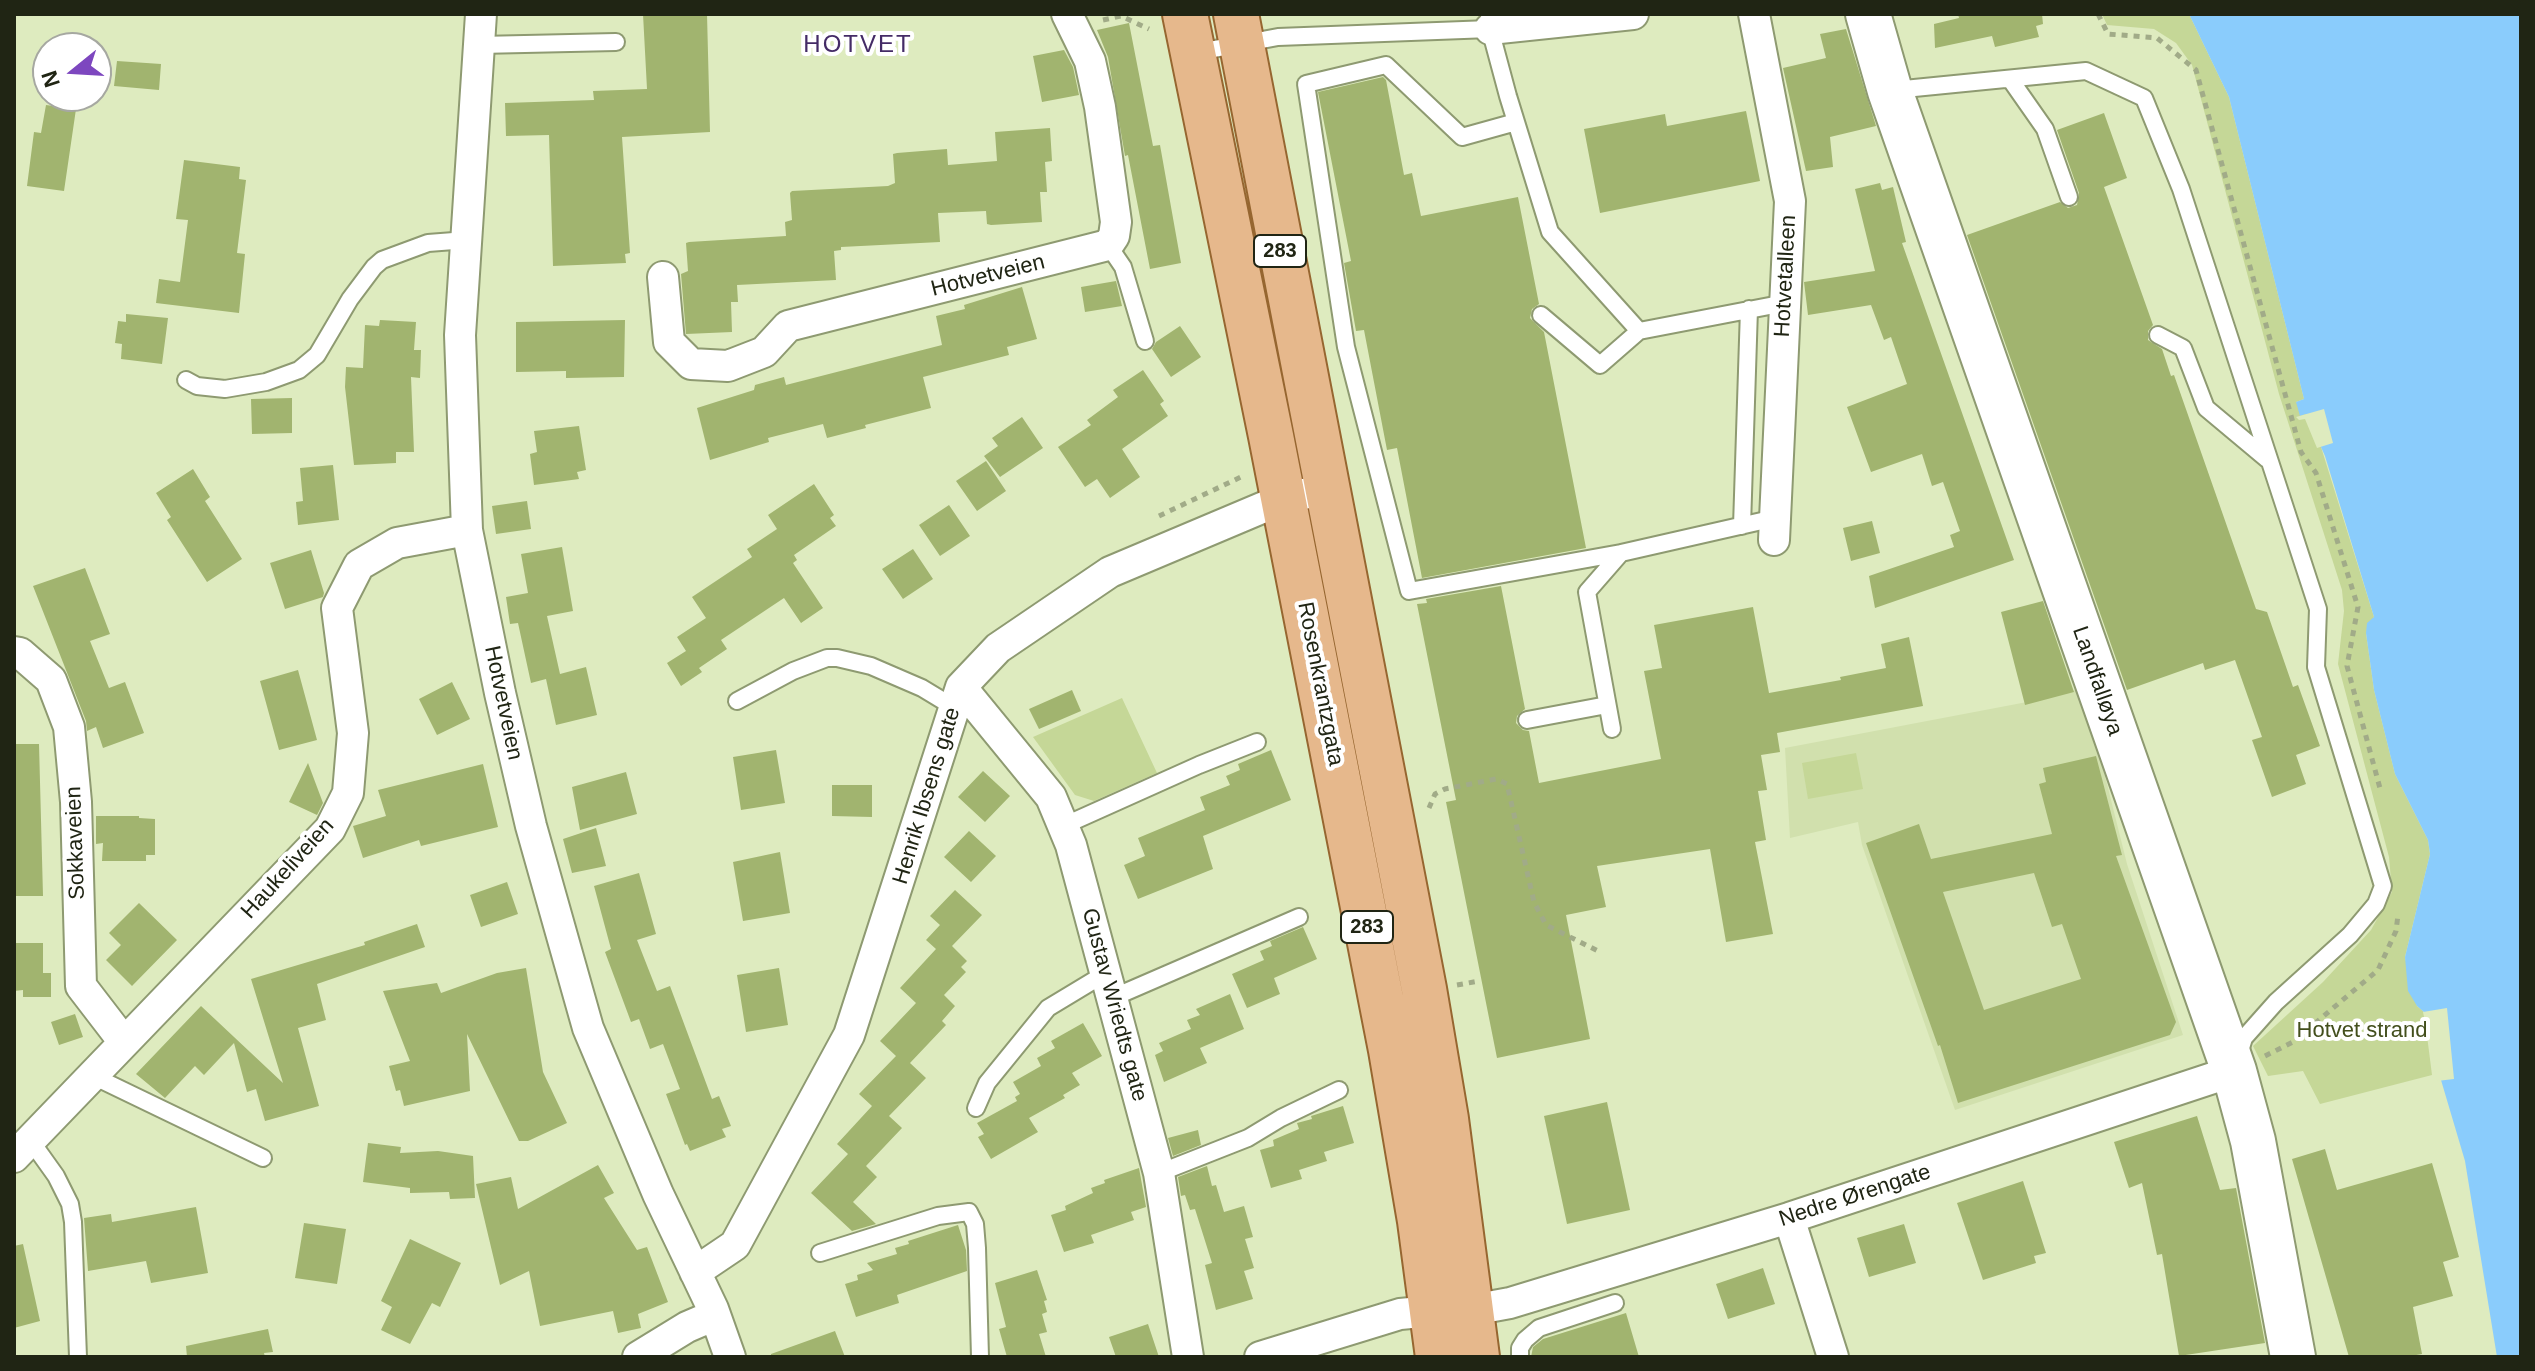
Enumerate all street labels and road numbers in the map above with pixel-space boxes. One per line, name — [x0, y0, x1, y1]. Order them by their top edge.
street label: Hotvetalleen — [1770, 214, 1802, 338]
road number: 283 — [1254, 235, 1306, 267]
street label: Hotvetveien — [928, 249, 1048, 303]
street label: Rosenkrantzgata — [1291, 600, 1349, 768]
street label: Landfalløya — [2066, 623, 2128, 739]
street label: Hotvetveien — [478, 643, 528, 763]
street label: Henrik Ibsens gate — [888, 704, 966, 888]
street label: Sokkaveien — [61, 786, 91, 900]
street label: Haukeliveien — [236, 813, 340, 925]
street label: Gustav Wriedts gate — [1076, 906, 1152, 1104]
road number: 283 — [1341, 911, 1393, 943]
street label: Nedre Ørengate — [1776, 1159, 1934, 1233]

